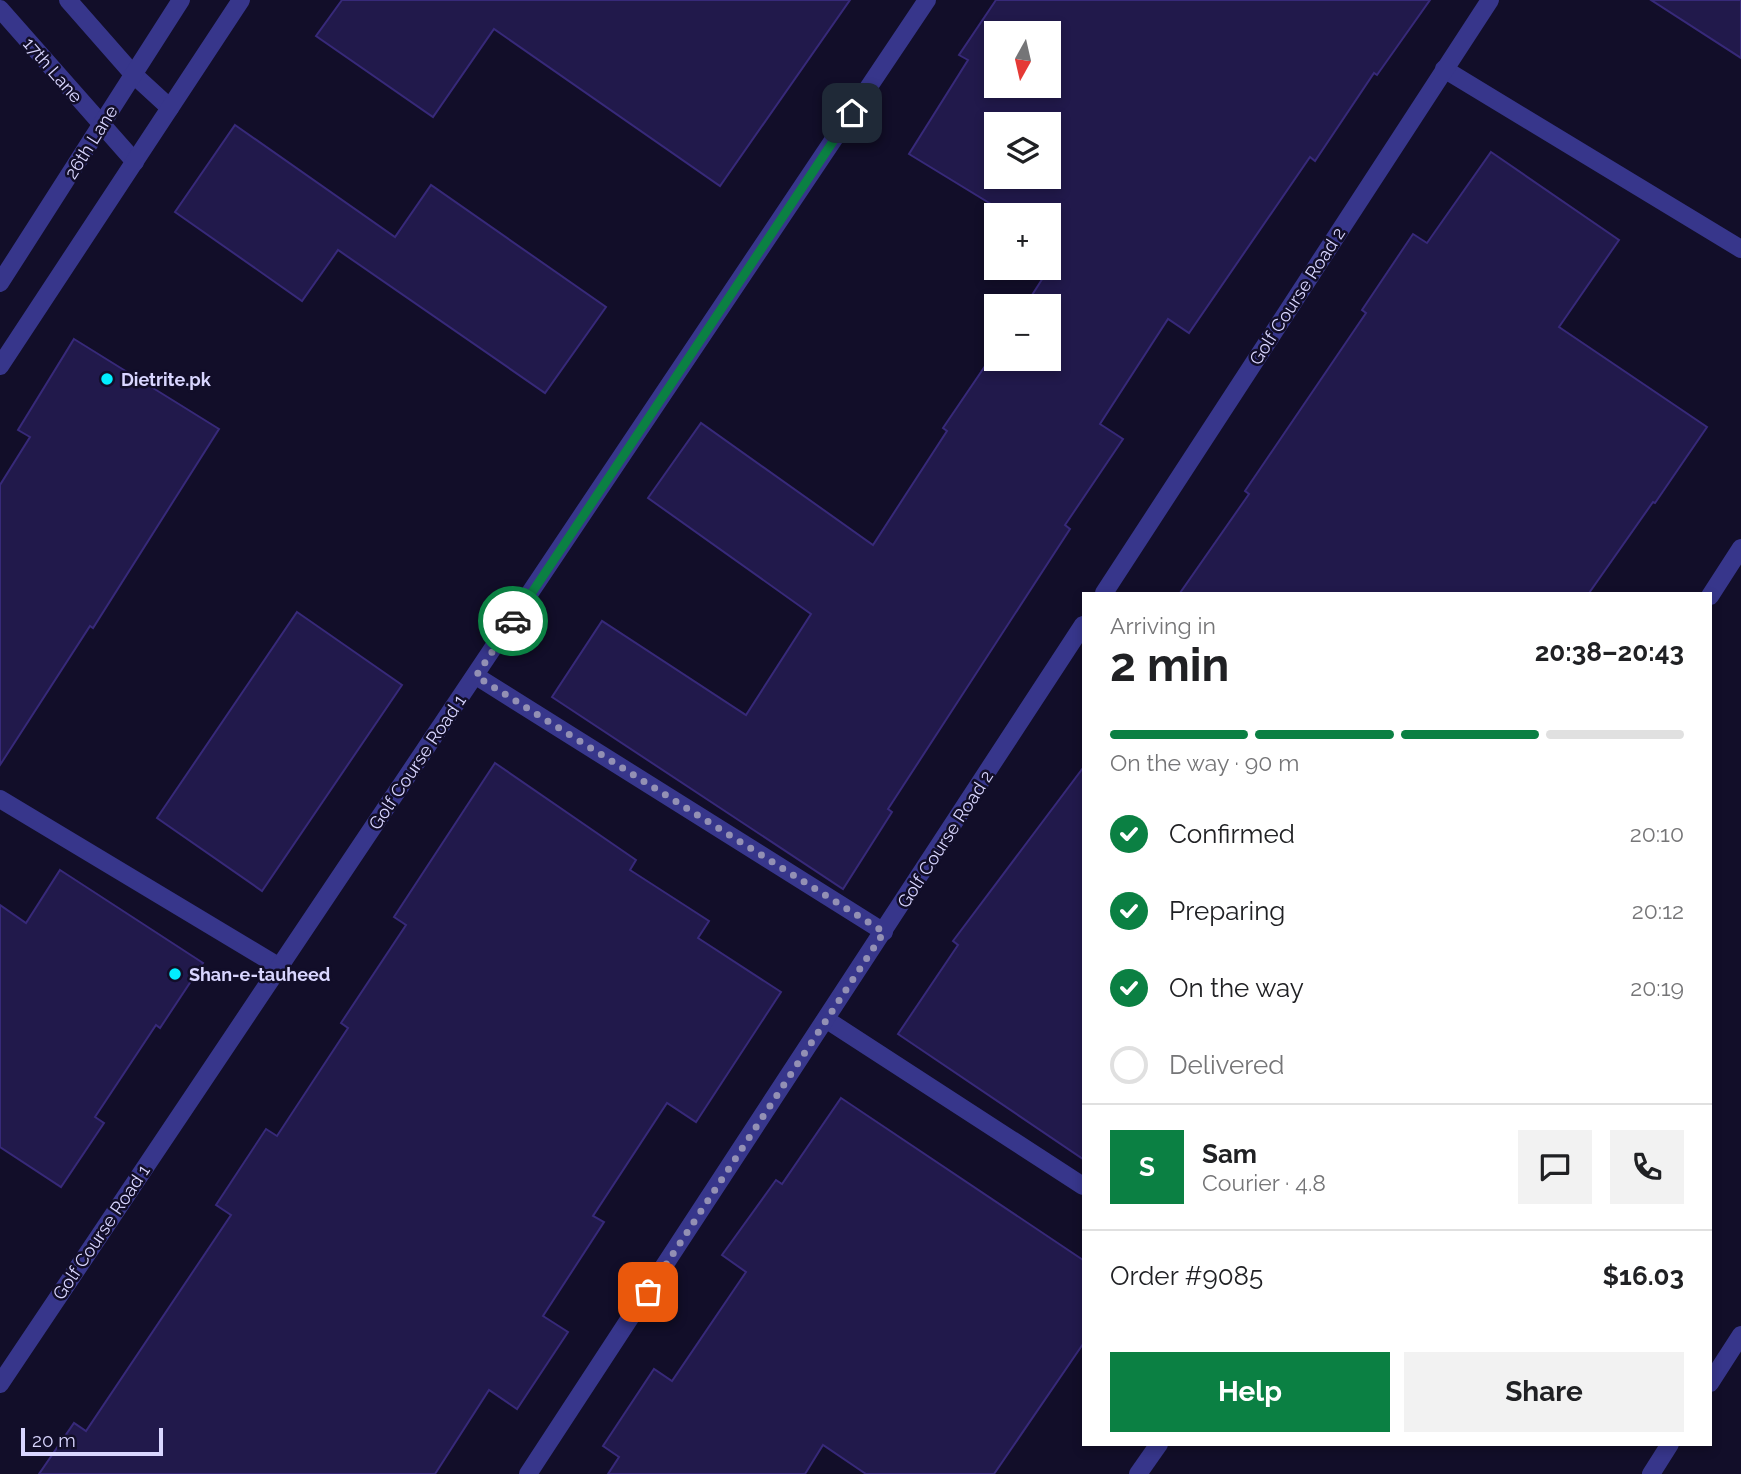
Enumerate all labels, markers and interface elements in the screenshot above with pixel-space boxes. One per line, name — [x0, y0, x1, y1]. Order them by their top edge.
north arrow — [984, 21, 1060, 98]
map controls — [984, 21, 1061, 371]
street label: 17th Lane — [19, 33, 87, 107]
pin — [822, 83, 882, 143]
icon: home — [833, 94, 871, 132]
street label: 26th Lane — [60, 101, 122, 183]
button: layers — [984, 112, 1061, 189]
button: + — [984, 203, 1061, 280]
street label: Golf Course Road 2 — [1245, 223, 1349, 369]
button: − — [984, 294, 1061, 371]
place label: Dietrite.pk — [121, 369, 212, 390]
marker: Dietrite.pk — [99, 371, 115, 387]
courier — [478, 586, 548, 656]
icon: car — [494, 602, 532, 640]
text: Arriving in — [1110, 612, 1216, 639]
text: 20:38–20:43 — [1535, 637, 1684, 667]
text: 2 min — [1110, 638, 1229, 692]
street label: Golf Course Road 1 — [364, 690, 470, 833]
text: On the way · 90 m — [1110, 749, 1299, 776]
street label: Golf Course Road 2 — [893, 766, 997, 912]
icon: check — [1110, 815, 1148, 853]
text: Confirmed — [1169, 819, 1295, 849]
text: 20:10 — [1630, 820, 1684, 847]
icon: check — [1110, 892, 1148, 930]
text: Preparing — [1169, 896, 1285, 926]
text: 20:12 — [1632, 897, 1684, 924]
place label: Shan-e-tauheed — [189, 964, 330, 985]
marker: Shan-e-tauheed — [167, 966, 183, 982]
icon: check — [1110, 969, 1148, 1007]
text: On the way — [1169, 973, 1304, 1003]
text: 20:19 — [1630, 974, 1684, 1001]
text: Delivered — [1169, 1050, 1284, 1080]
button: chat — [1518, 1130, 1592, 1204]
button: phone — [1610, 1130, 1684, 1204]
text: Sam — [1202, 1139, 1257, 1169]
text: S — [1139, 1152, 1155, 1182]
street label: Golf Course Road 1 — [48, 1160, 154, 1303]
text: Courier · 4.8 — [1202, 1169, 1326, 1196]
text: Order #9085 — [1110, 1261, 1263, 1291]
text: $16.03 — [1603, 1261, 1684, 1291]
pin — [618, 1262, 678, 1322]
icon: bag — [629, 1273, 667, 1311]
button: Help — [1110, 1352, 1390, 1432]
button: Share — [1404, 1352, 1684, 1432]
scale bar — [21, 1425, 163, 1457]
text: 20 m — [32, 1429, 76, 1451]

